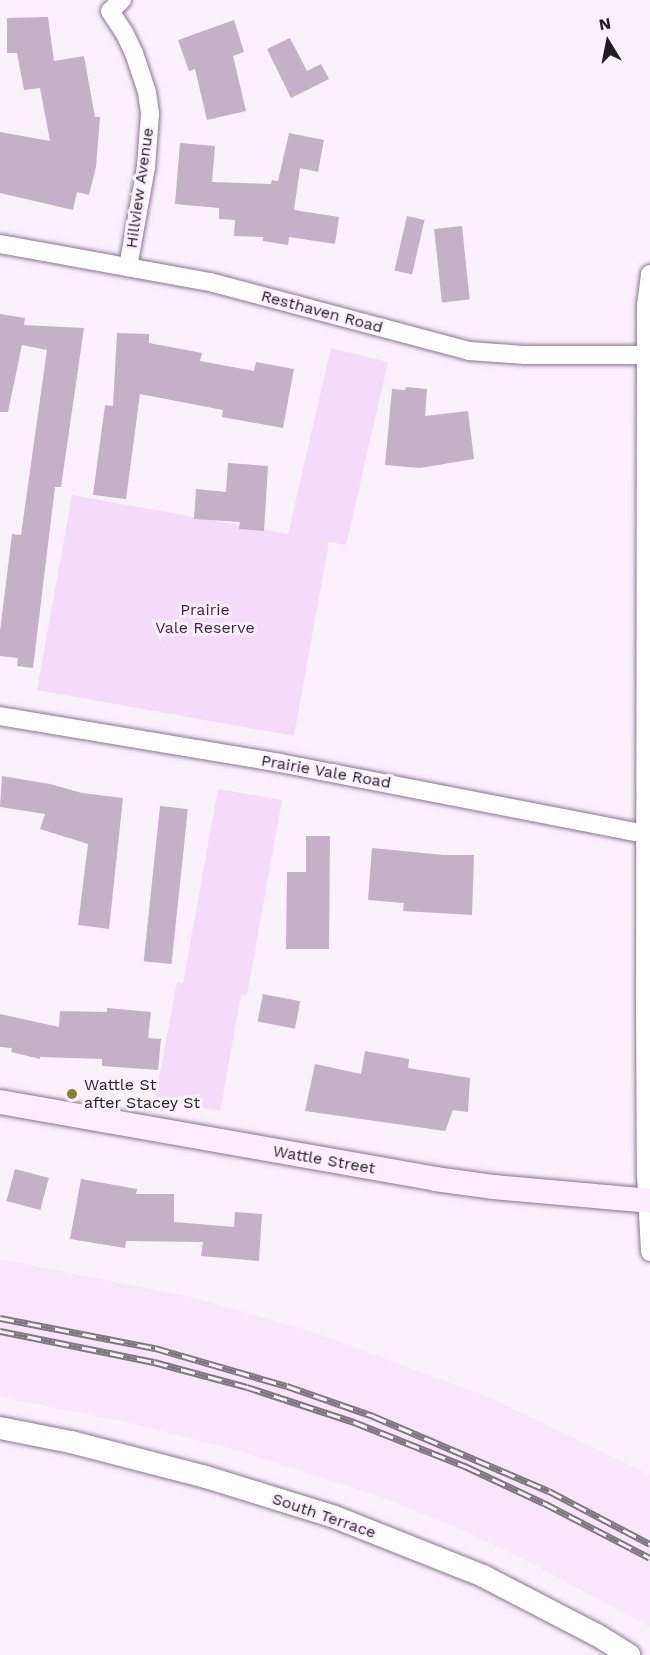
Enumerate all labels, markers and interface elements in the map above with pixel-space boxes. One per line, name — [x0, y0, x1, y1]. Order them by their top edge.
north arrow — [578, 12, 638, 72]
text: N — [597, 13, 612, 34]
street label: Hillview Avenue — [122, 126, 158, 250]
street label: Resthaven Road — [259, 287, 385, 337]
park label: Prairie Vale Reserve — [155, 600, 255, 638]
street label: Prairie Vale Road — [259, 751, 393, 793]
place label: Wattle St after Stacey St — [84, 1075, 201, 1113]
marker: Wattle St after Stacey St — [65, 1087, 79, 1101]
street label: Wattle Street — [271, 1142, 377, 1178]
street label: South Terrace — [269, 1489, 379, 1543]

